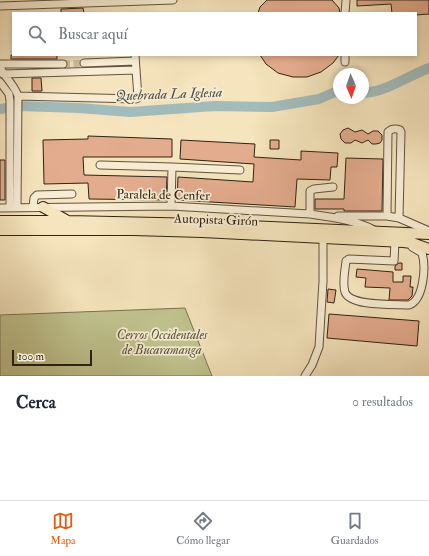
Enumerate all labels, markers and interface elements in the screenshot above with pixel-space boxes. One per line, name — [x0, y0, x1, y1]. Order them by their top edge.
search box — [12, 12, 417, 56]
icon: search — [26, 23, 48, 45]
text: Buscar aquí — [58, 25, 127, 44]
north arrow — [333, 68, 369, 104]
water label: Quebrada La Iglesia — [115, 84, 223, 105]
street label: Paralela de Cenfer — [116, 186, 210, 204]
street label: Autopista Girón — [173, 211, 259, 230]
park label: Cerros Occidentales de Bucaramanga — [117, 327, 208, 358]
scale bar — [12, 348, 92, 367]
text: 100 m — [18, 350, 44, 363]
text: Cerca — [16, 392, 56, 413]
text: 0 resultados — [352, 394, 413, 410]
tab: Mapa — [50, 510, 76, 547]
tab: Cómo llegar — [176, 510, 230, 547]
tab: Guardados — [331, 510, 379, 547]

